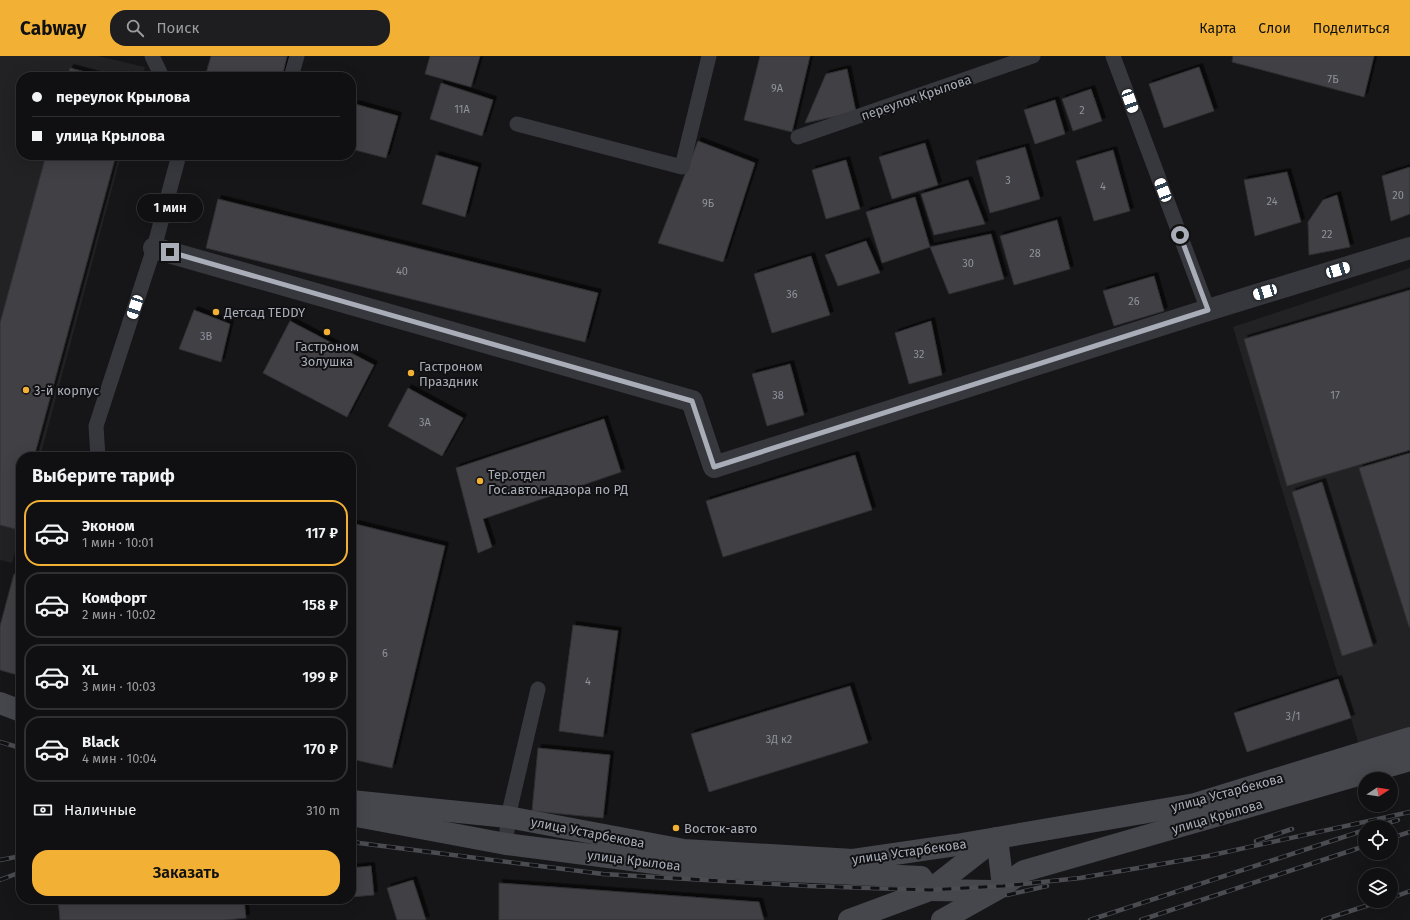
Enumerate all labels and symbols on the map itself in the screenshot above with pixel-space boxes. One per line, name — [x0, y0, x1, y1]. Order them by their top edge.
street label: переулок Крылова — [859, 72, 973, 123]
house number: 7Б — [1327, 73, 1339, 86]
house number: 9А — [771, 82, 784, 95]
car — [1120, 88, 1140, 114]
house number: 11А — [454, 103, 471, 116]
house number: 2 — [1079, 104, 1085, 117]
house number: 3 — [1005, 174, 1011, 187]
car — [1153, 177, 1173, 203]
house number: 4 — [1100, 180, 1106, 193]
house number: 20 — [1392, 189, 1404, 202]
callout: 1 мин — [137, 194, 203, 222]
house number: 24 — [1267, 195, 1278, 208]
house number: 9Б — [702, 197, 715, 210]
route start — [1171, 226, 1189, 244]
house number: 22 — [1322, 228, 1332, 241]
route end — [161, 243, 179, 261]
house number: 28 — [1029, 247, 1041, 260]
house number: 30 — [962, 257, 974, 270]
car — [1325, 261, 1351, 279]
house number: 40 — [396, 265, 408, 278]
car — [1252, 283, 1278, 301]
house number: 36 — [786, 288, 798, 301]
car — [126, 294, 144, 320]
house number: 26 — [1128, 295, 1140, 308]
place label: Детсад TEDDY — [223, 305, 306, 320]
marker: Детсад TEDDY — [211, 307, 221, 317]
marker: Гастроном Золушка — [322, 327, 332, 337]
house number: 3В — [200, 330, 212, 343]
place label: Гастроном Золушка — [295, 339, 359, 369]
house number: 32 — [914, 348, 924, 361]
place label: Гастроном Праздник — [419, 359, 483, 389]
marker: Гастроном Праздник — [406, 368, 416, 378]
place label: 3-й корпус — [34, 383, 99, 398]
marker: 3-й корпус — [21, 385, 31, 395]
house number: 38 — [772, 389, 784, 402]
house number: 17 — [1330, 389, 1340, 402]
house number: 3А — [419, 416, 432, 429]
place label: Тер.отдел Гос.авто.надзора по РД — [488, 467, 628, 497]
marker: Тер.отдел Гос.авто.надзора по РД — [475, 476, 485, 486]
house number: 6 — [382, 647, 388, 660]
house number: 4 — [585, 675, 591, 688]
house number: 3/1 — [1285, 710, 1301, 723]
house number: 3Д к2 — [766, 733, 792, 746]
street label: улица Устарбекова — [1169, 770, 1285, 815]
north arrow — [1358, 772, 1398, 812]
street label: улица Крылова — [1170, 796, 1264, 837]
street label: улица Устарбекова — [530, 814, 646, 851]
place label: Восток-авто — [684, 821, 757, 836]
marker: Восток-авто — [671, 823, 681, 833]
street label: улица Устарбекова — [851, 836, 967, 867]
street label: улица Крылова — [586, 847, 681, 874]

